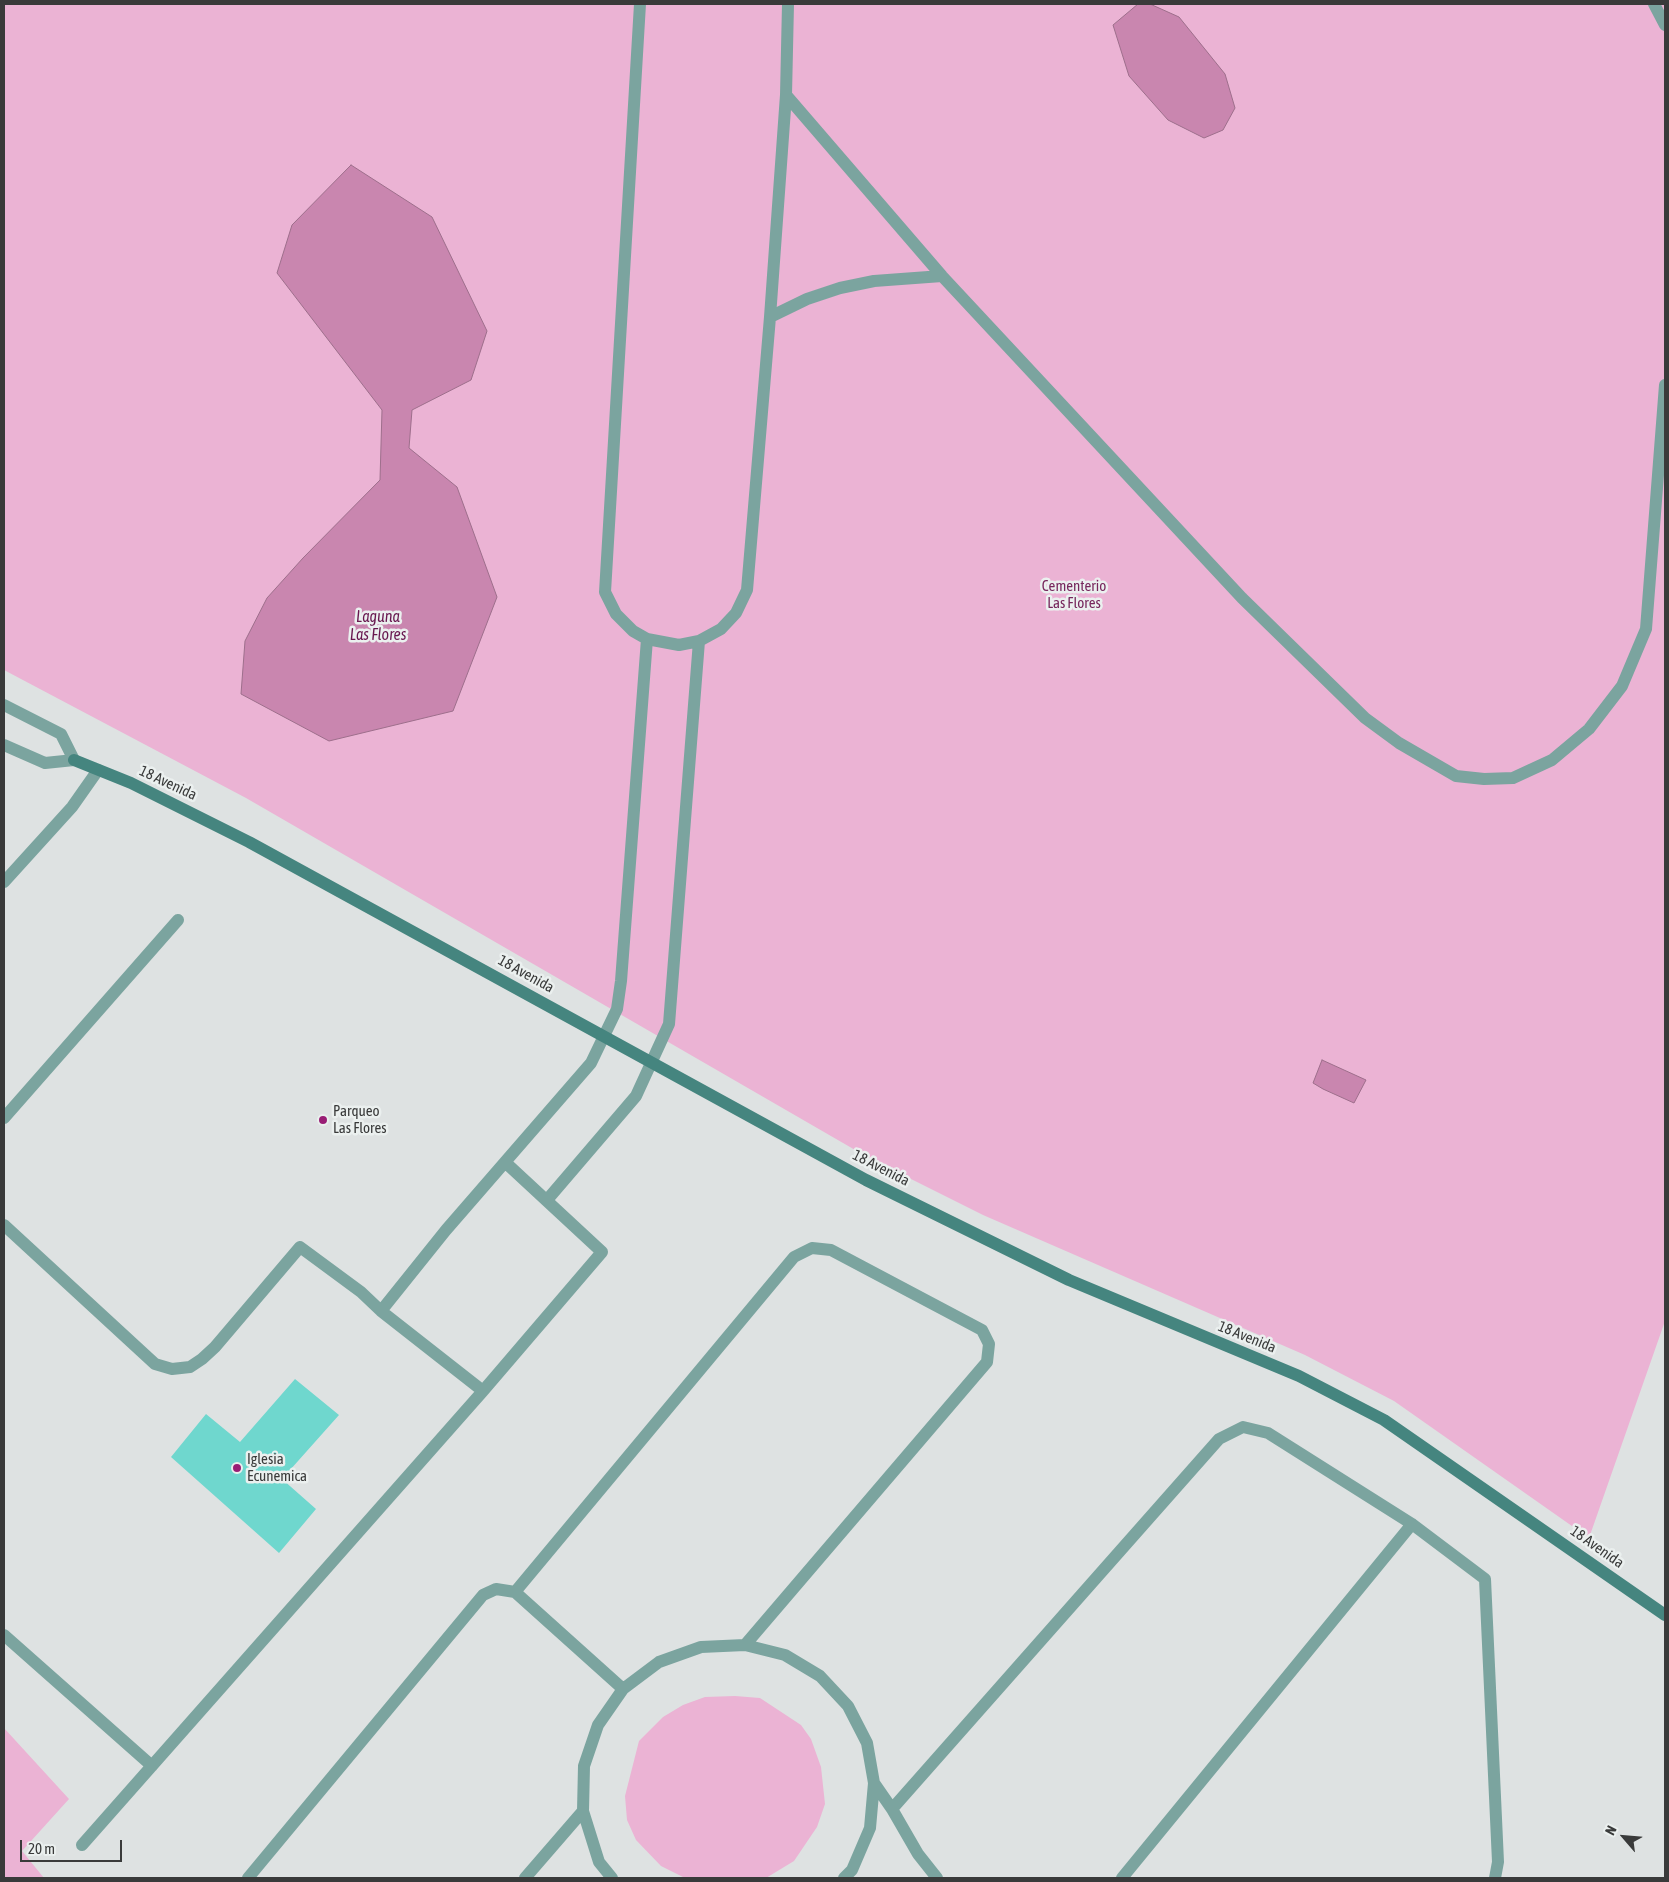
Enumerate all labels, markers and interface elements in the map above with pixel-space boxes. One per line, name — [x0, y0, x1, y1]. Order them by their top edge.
park label: Cementerio Las Flores — [1042, 577, 1106, 612]
water label: Laguna Las Flores — [350, 607, 406, 645]
street label: 18 Avenida — [136, 762, 200, 804]
street label: 18 Avenida — [495, 951, 557, 997]
place label: Parqueo Las Flores — [333, 1102, 387, 1137]
marker: Parqueo Las Flores — [317, 1114, 329, 1126]
street label: 18 Avenida — [850, 1146, 912, 1190]
street label: 18 Avenida — [1215, 1317, 1279, 1357]
place label: Iglesia Ecunemica — [247, 1450, 307, 1485]
marker: Iglesia Ecunemica — [231, 1462, 243, 1474]
street label: 18 Avenida — [1567, 1522, 1627, 1572]
north arrow — [1599, 1812, 1649, 1862]
text: N — [1602, 1823, 1620, 1838]
scale bar — [22, 1830, 125, 1862]
text: 20 m — [28, 1840, 55, 1857]

